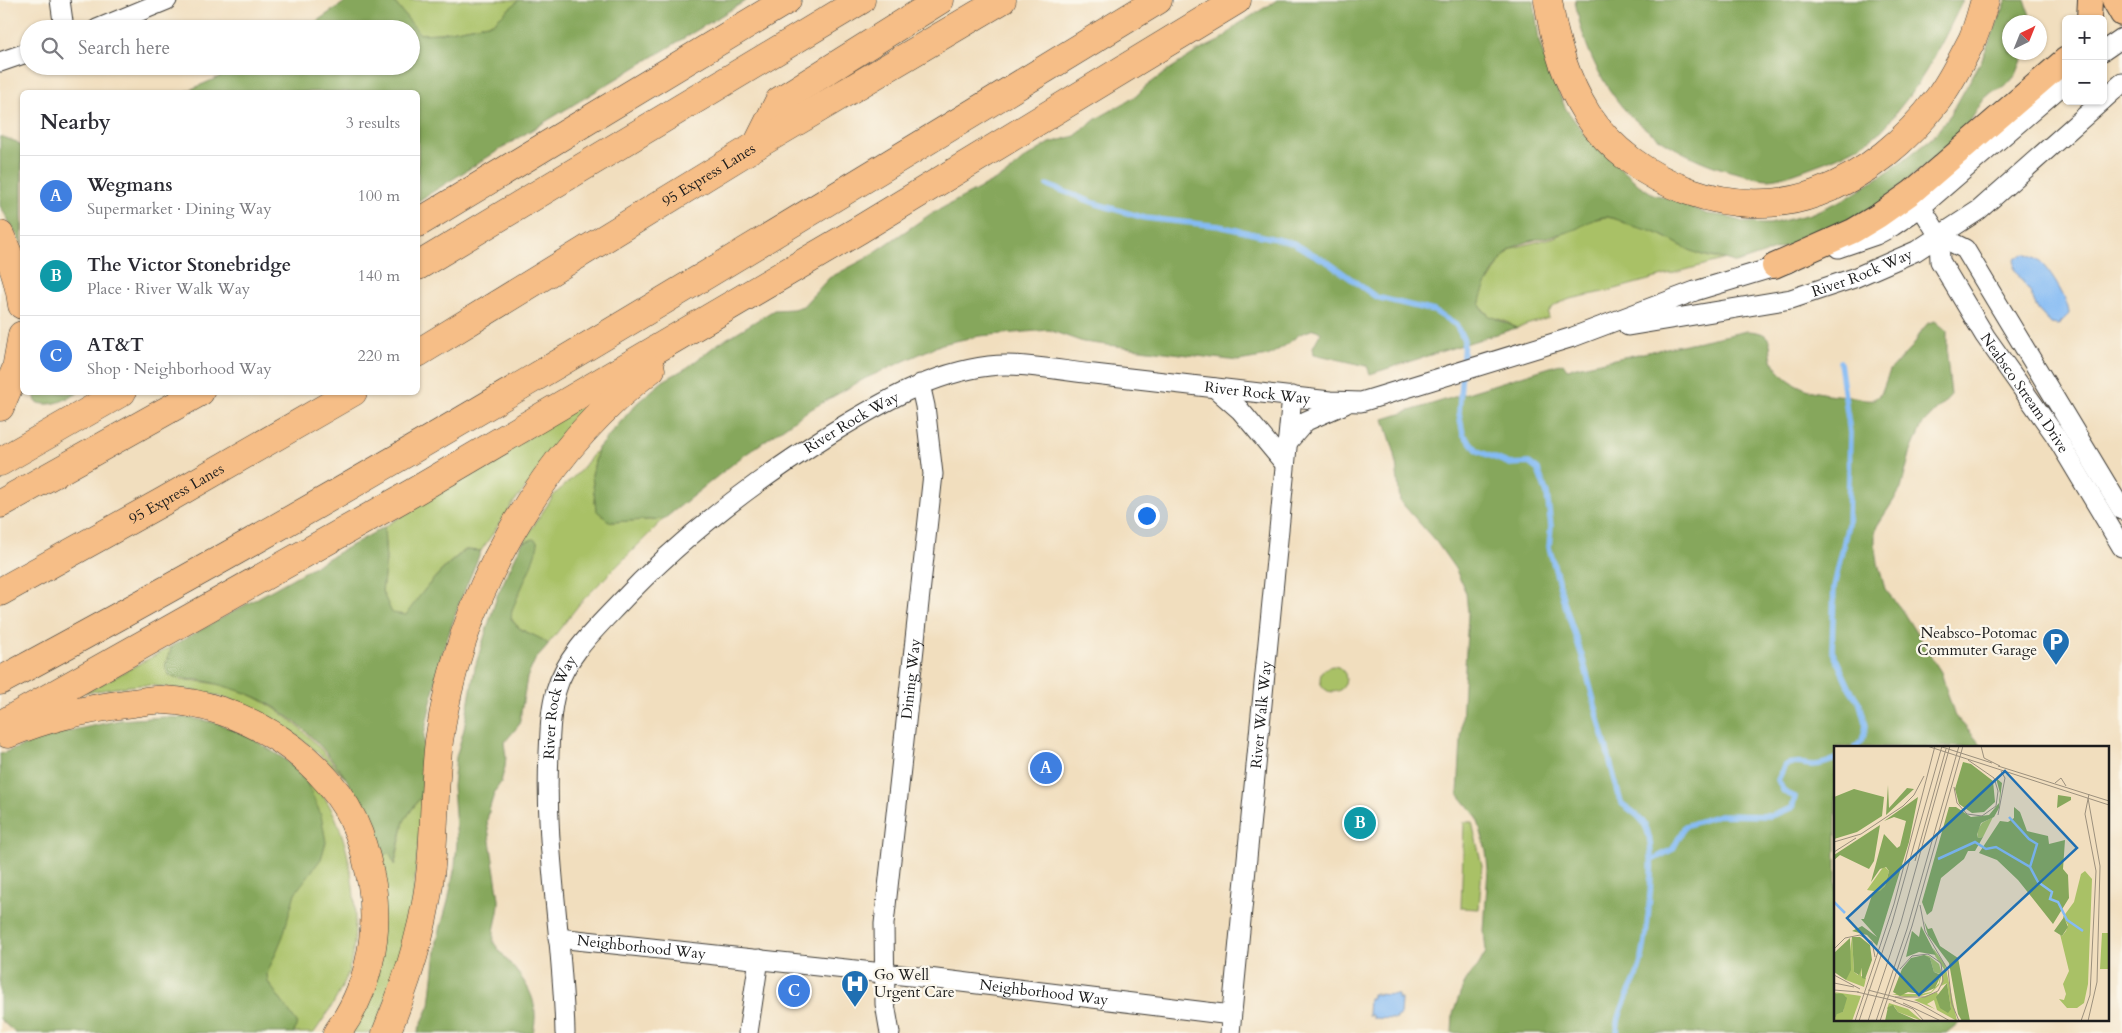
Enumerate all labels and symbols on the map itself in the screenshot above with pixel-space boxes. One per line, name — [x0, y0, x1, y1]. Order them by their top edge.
north arrow — [2002, 15, 2047, 60]
street label: 95 Express Lanes — [658, 138, 759, 211]
street label: River Rock Way — [1809, 244, 1916, 301]
street label: Neabsco Stream Drive — [1976, 329, 2074, 457]
street label: River Rock Way — [1203, 377, 1312, 409]
street label: River Rock Way — [800, 386, 902, 458]
street label: 95 Express Lanes — [125, 459, 228, 529]
your location — [1134, 503, 1160, 529]
place label: Neabsco-Potomac Commuter Garage — [1917, 623, 2037, 660]
parking icon: Neabsco-Potomac Commuter Garage — [2041, 627, 2071, 666]
street label: Dining Way — [896, 637, 925, 720]
street label: River Rock Way — [539, 651, 581, 760]
street label: River Walk Way — [1246, 659, 1276, 769]
inset map — [1834, 746, 2110, 1020]
pin: A — [1030, 749, 1062, 787]
pin: B — [1344, 804, 1376, 842]
street label: Neighborhood Way — [576, 930, 707, 964]
place label: Go Well Urgent Care — [874, 965, 955, 1002]
hospital icon: Go Well Urgent Care — [840, 969, 870, 1008]
pin: C — [778, 972, 810, 1010]
street label: Neighborhood Way — [978, 974, 1110, 1010]

